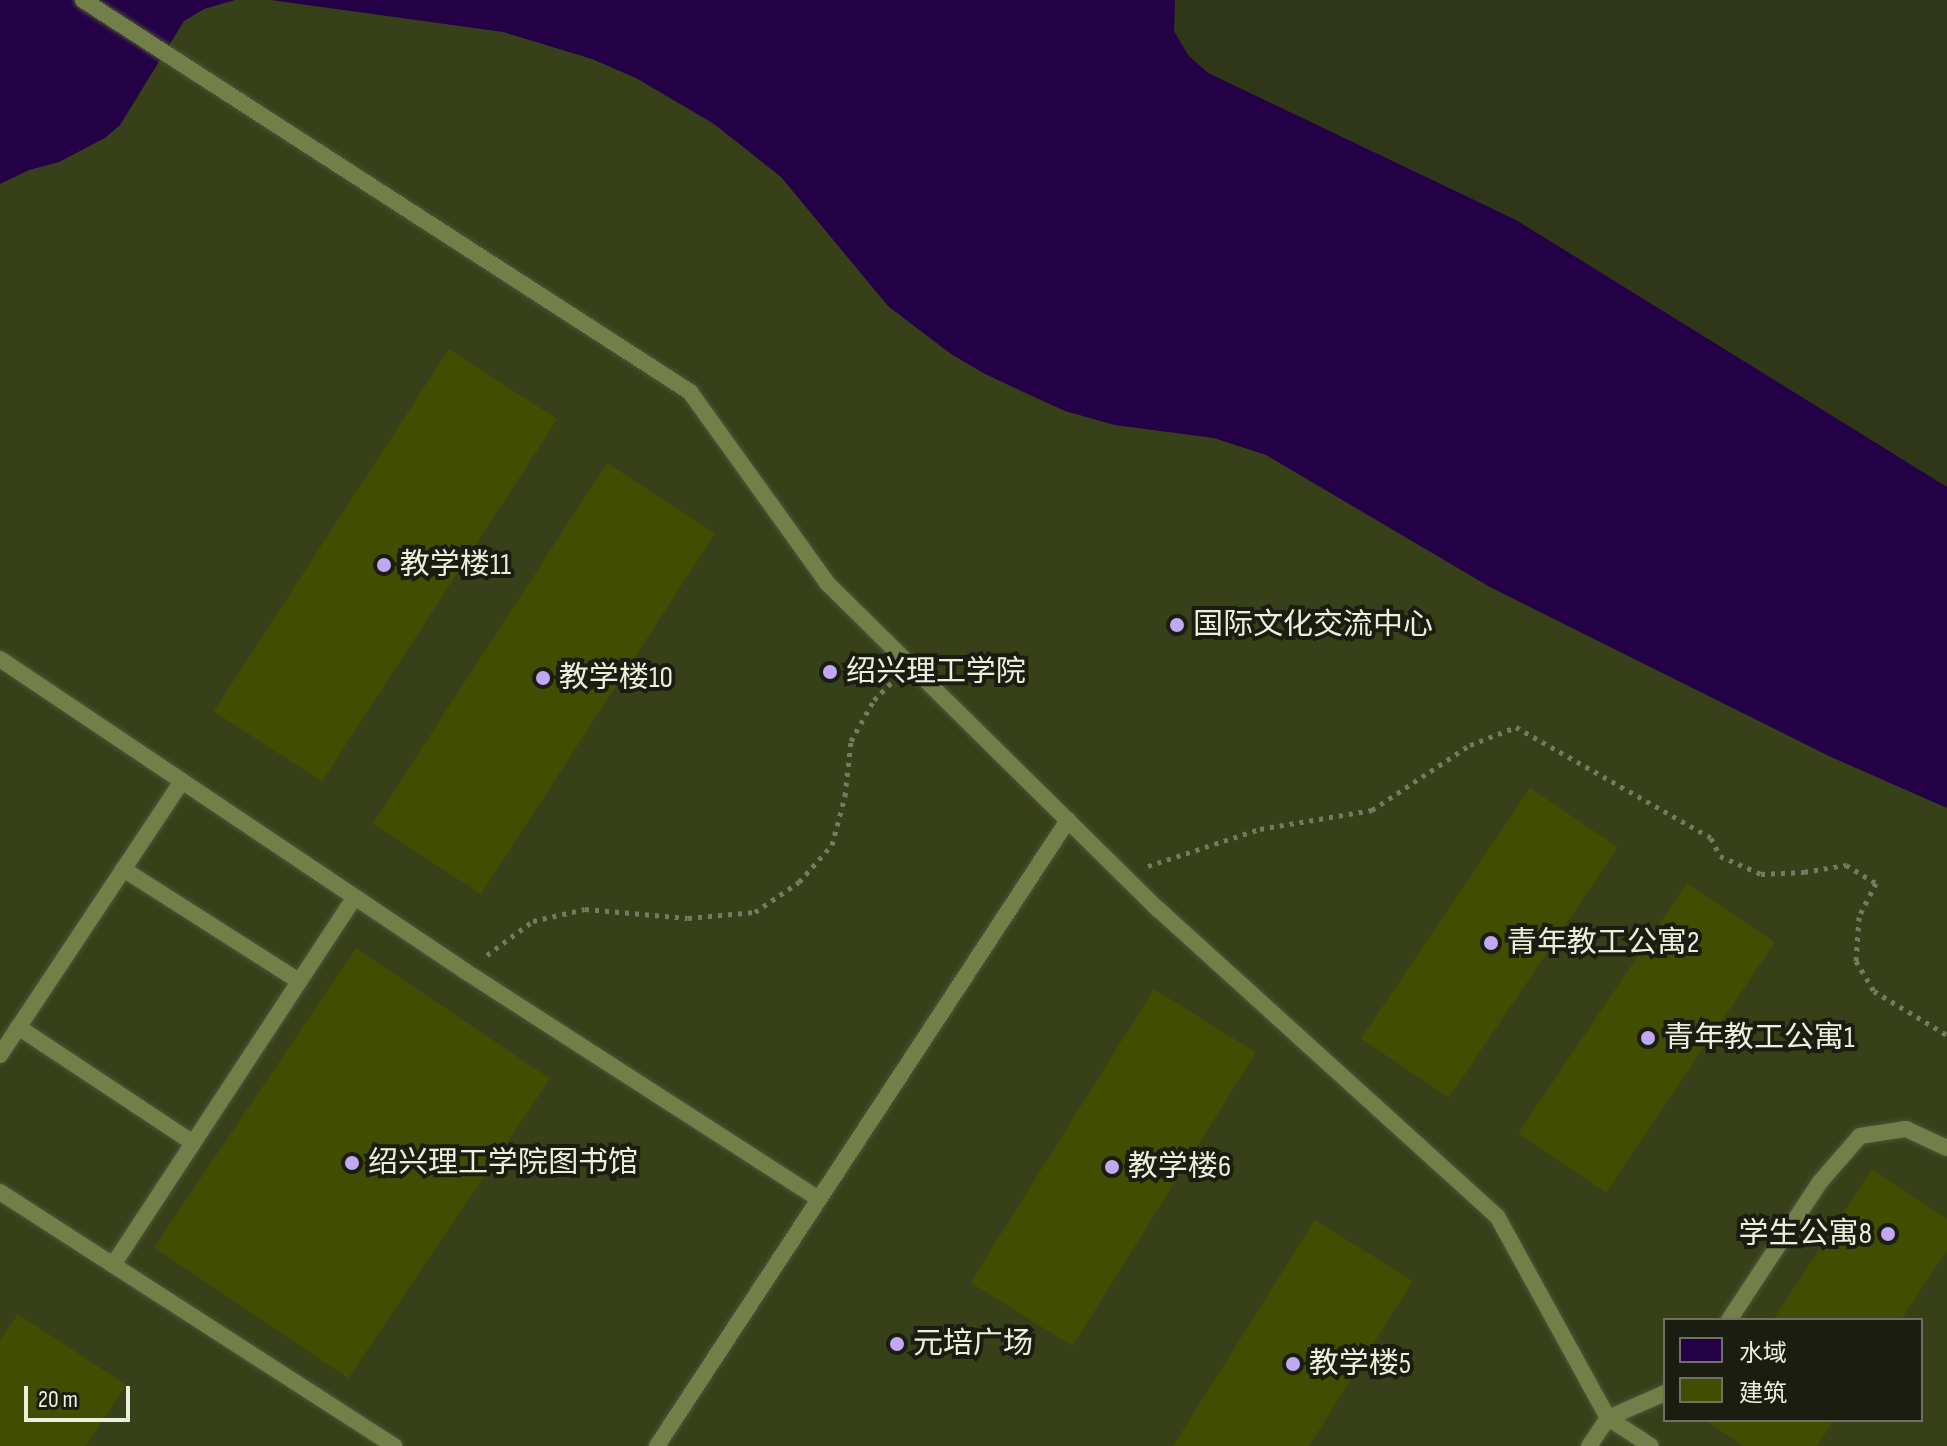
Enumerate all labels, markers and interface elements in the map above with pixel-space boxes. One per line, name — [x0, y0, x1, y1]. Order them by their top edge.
place label: 教学楼11 — [400, 547, 511, 583]
marker: 教学楼11 — [375, 556, 393, 574]
place label: 国际文化交流中心 — [1193, 607, 1433, 643]
marker: 国际文化交流中心 — [1168, 616, 1186, 634]
place label: 绍兴理工学院 — [846, 654, 1026, 690]
place label: 教学楼10 — [559, 660, 673, 696]
marker: 绍兴理工学院 — [821, 663, 839, 681]
marker: 教学楼10 — [534, 669, 552, 687]
place label: 青年教工公寓2 — [1507, 925, 1699, 961]
marker: 青年教工公寓2 — [1482, 934, 1500, 952]
place label: 青年教工公寓1 — [1664, 1020, 1854, 1056]
marker: 青年教工公寓1 — [1639, 1029, 1657, 1047]
place label: 绍兴理工学院图书馆 — [368, 1145, 638, 1181]
place label: 教学楼6 — [1128, 1149, 1231, 1185]
marker: 绍兴理工学院图书馆 — [343, 1154, 361, 1172]
marker: 教学楼6 — [1103, 1158, 1121, 1176]
place label: 学生公寓8 — [1739, 1216, 1872, 1252]
marker: 学生公寓8 — [1879, 1225, 1897, 1243]
legend — [1663, 1318, 1923, 1422]
place label: 元培广场 — [913, 1326, 1033, 1362]
marker: 元培广场 — [888, 1335, 906, 1353]
text: 水域 — [1739, 1339, 1787, 1368]
place label: 教学楼5 — [1309, 1346, 1411, 1382]
marker: 教学楼5 — [1284, 1355, 1302, 1373]
scale bar — [28, 1370, 134, 1420]
text: 建筑 — [1739, 1379, 1787, 1408]
text: 20 m — [38, 1385, 78, 1414]

